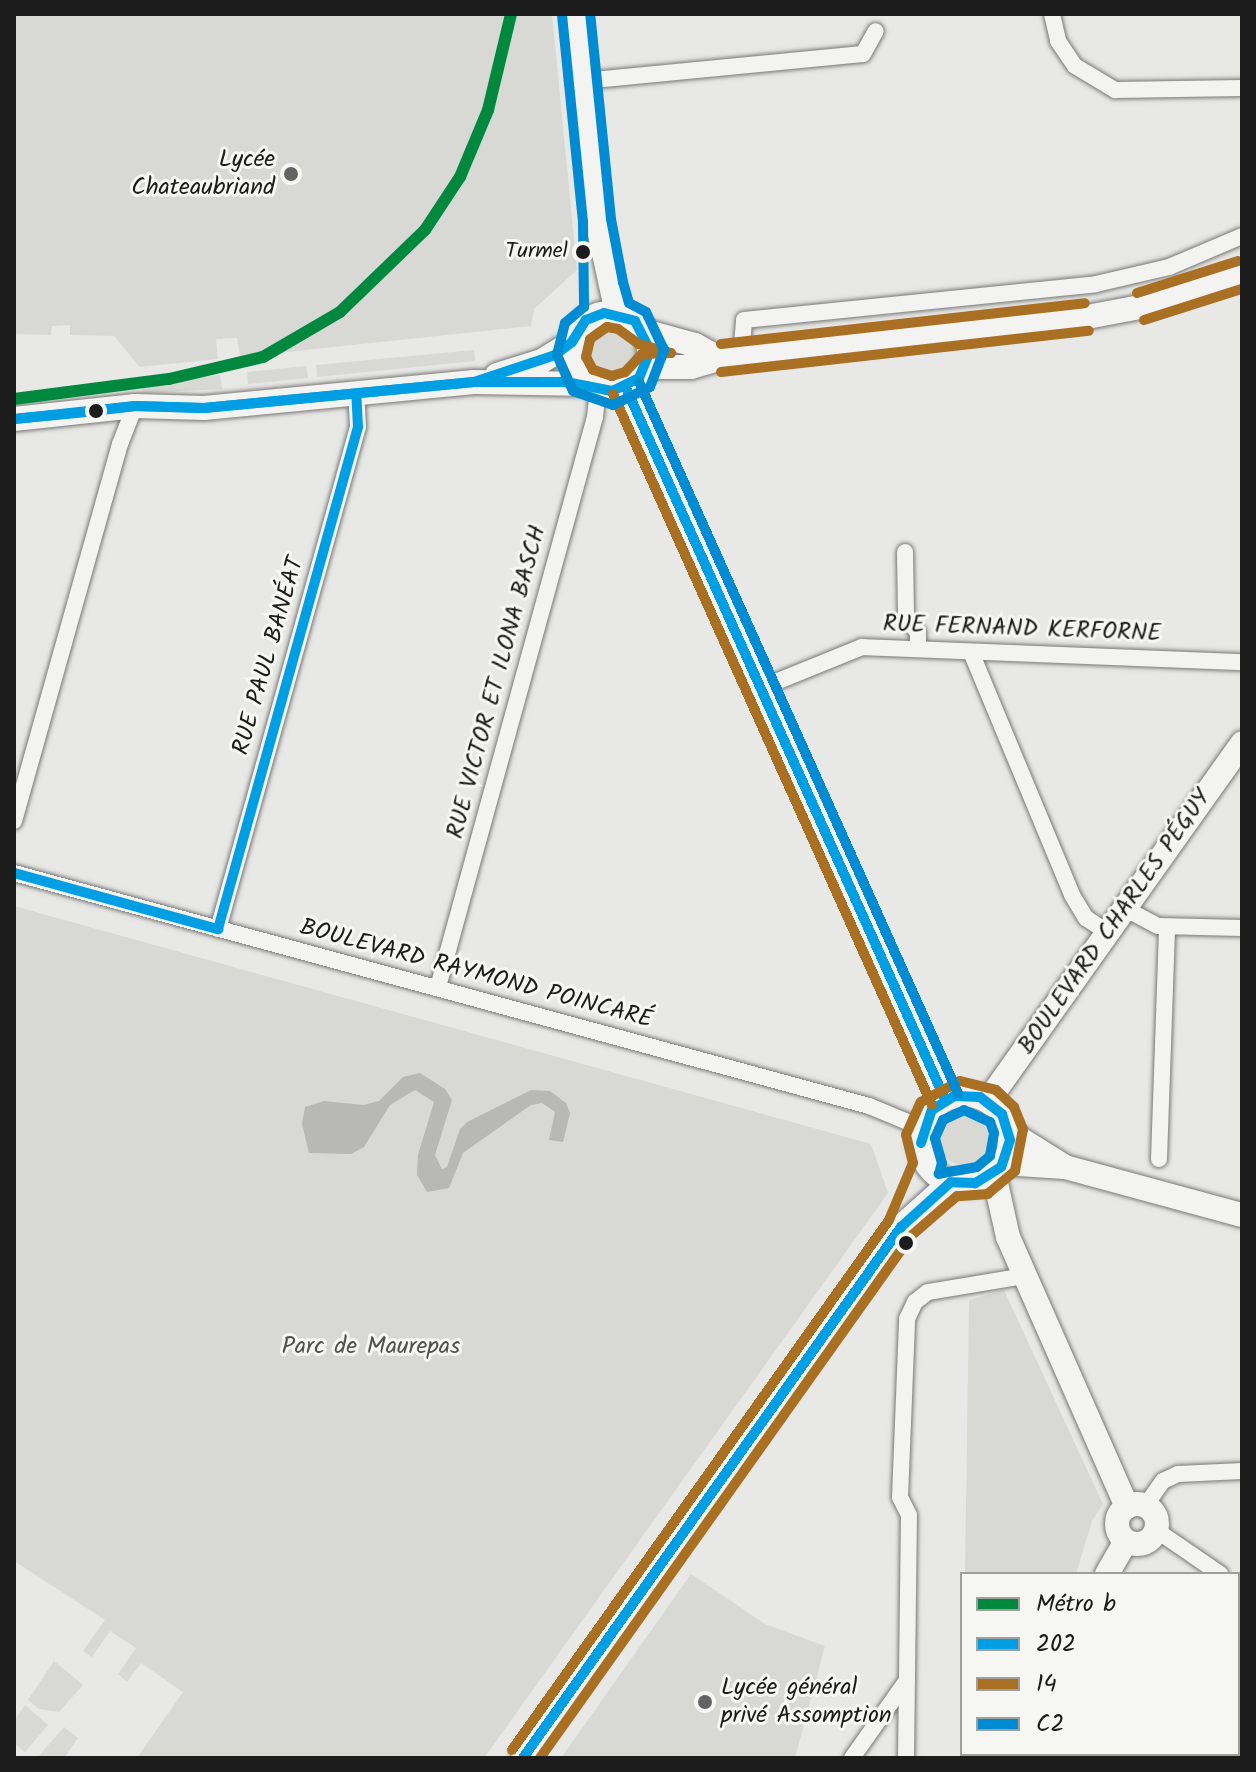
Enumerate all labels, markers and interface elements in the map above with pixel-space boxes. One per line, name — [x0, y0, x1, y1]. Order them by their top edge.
place label: Lycée Chateaubriand — [131, 146, 275, 202]
marker: Lycée Chateaubriand — [282, 165, 300, 183]
place label: Turmel — [506, 239, 568, 265]
marker: Turmel — [575, 244, 591, 260]
unlabelled marker — [88, 403, 104, 419]
street label: RUE VICTOR ET ILONA BASCH — [441, 522, 553, 842]
street label: RUE PAUL BANÉAT — [227, 554, 311, 758]
street label: RUE FERNAND KERFORNE — [882, 610, 1162, 648]
street label: BOULEVARD CHARLES PÉGUY — [1012, 784, 1218, 1060]
street label: BOULEVARD RAYMOND POINCARÉ — [297, 913, 655, 1035]
unlabelled marker — [898, 1235, 914, 1251]
park label: Parc de Maurepas — [282, 1333, 460, 1361]
legend — [960, 1572, 1240, 1756]
text: Métro b — [1036, 1585, 1116, 1624]
text: 202 — [1036, 1625, 1076, 1664]
text: 14 — [1036, 1665, 1057, 1704]
place label: Lycée général privé Assomption — [721, 1674, 892, 1730]
marker: Lycée général privé Assomption — [696, 1693, 714, 1711]
text: C2 — [1036, 1705, 1064, 1744]

